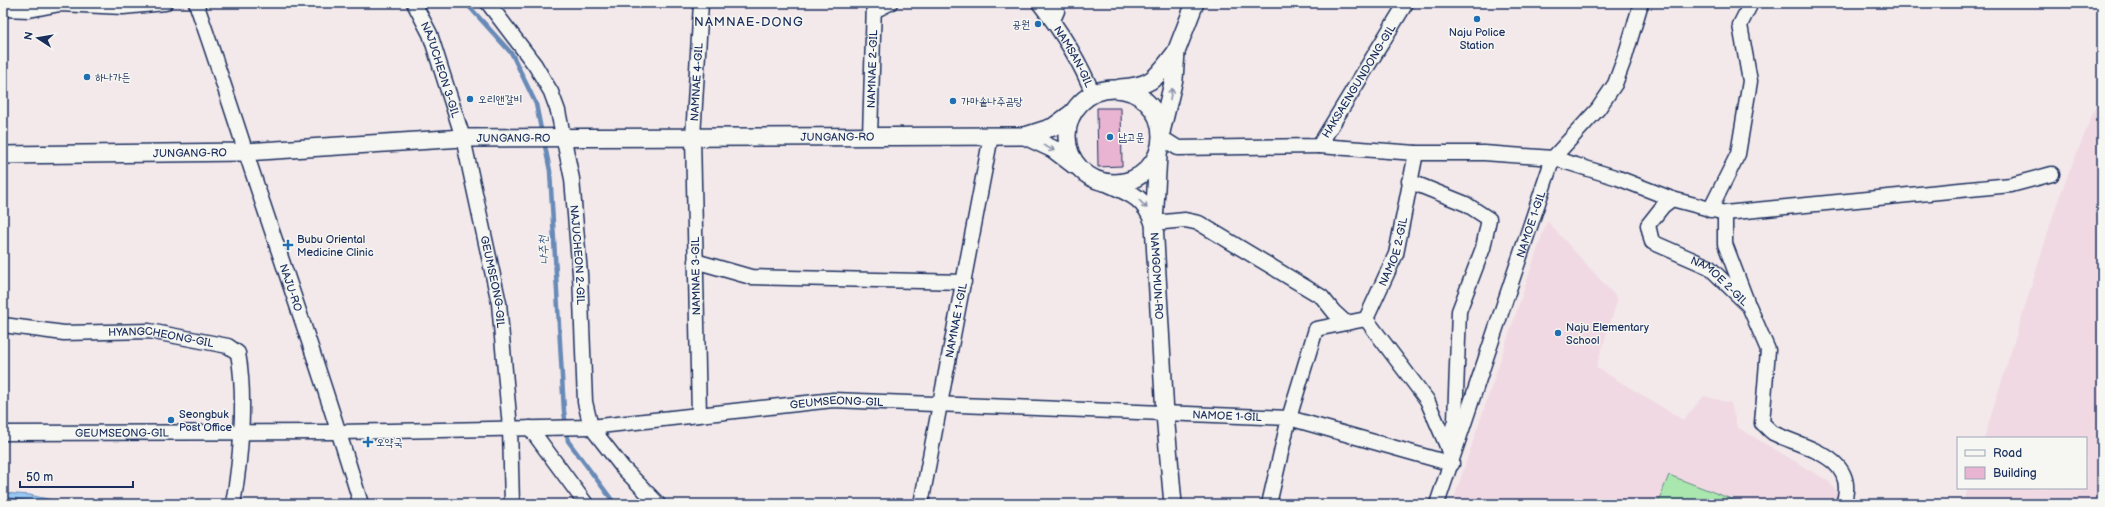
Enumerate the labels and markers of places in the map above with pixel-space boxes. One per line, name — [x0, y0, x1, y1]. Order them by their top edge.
marker: Naju Police Station — [1472, 14, 1482, 24]
place label: 공원 — [1012, 18, 1030, 31]
marker: 공원 — [1033, 19, 1043, 29]
place label: Naju Police Station — [1449, 26, 1506, 52]
place label: 하나가든 — [95, 71, 131, 84]
marker: 하나가든 — [82, 72, 92, 82]
place label: 오리앤갈비 — [478, 93, 522, 106]
marker: 오리앤갈비 — [465, 94, 475, 104]
place label: 가마솥나주곰탕 — [961, 95, 1023, 108]
marker: 가마솥나주곰탕 — [948, 96, 958, 106]
place label: 남고문 — [1118, 131, 1145, 144]
marker: 남고문 — [1105, 132, 1115, 142]
place label: Bubu Oriental Medicine Clinic — [297, 233, 374, 259]
marker: Bubu Oriental Medicine Clinic — [282, 239, 294, 251]
place label: Naju Elementary School — [1566, 321, 1649, 347]
marker: Naju Elementary School — [1553, 328, 1563, 338]
place label: Seongbuk Post Office — [179, 408, 233, 434]
marker: Seongbuk Post Office — [166, 415, 176, 425]
place label: 오약국 — [376, 436, 403, 449]
marker: 오약국 — [363, 437, 373, 447]

